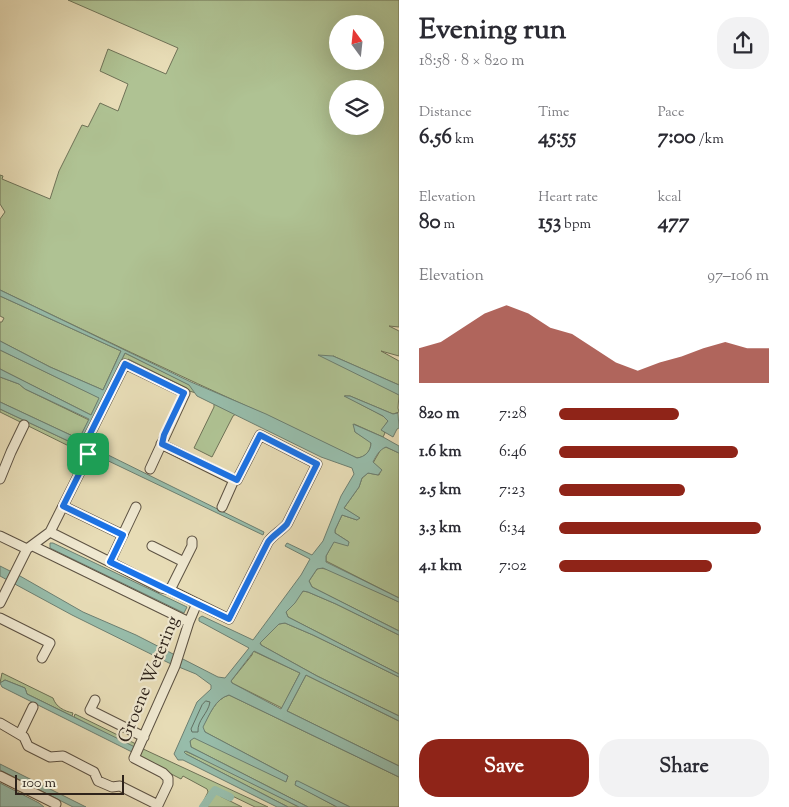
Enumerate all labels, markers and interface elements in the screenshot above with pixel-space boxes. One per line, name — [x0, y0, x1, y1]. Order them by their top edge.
text: Evening run — [419, 11, 566, 51]
north arrow — [329, 15, 384, 70]
map controls — [329, 15, 384, 135]
button: share — [717, 17, 769, 69]
text: 18:58 · 8 × 820 m — [419, 50, 525, 73]
button: layers — [329, 80, 384, 135]
text: Distance — [419, 103, 472, 123]
text: Time — [538, 103, 569, 123]
text: Pace — [658, 103, 684, 123]
text: 6.56 — [419, 123, 452, 153]
text: 45:55 — [538, 123, 576, 153]
text: 7:00 — [658, 123, 696, 153]
text: km — [452, 130, 474, 150]
text: /km — [696, 130, 724, 150]
text: Elevation — [419, 188, 476, 208]
text: Heart rate — [538, 188, 598, 208]
text: kcal — [658, 188, 682, 208]
text: 80 — [419, 208, 441, 238]
text: 153 — [538, 208, 561, 238]
text: 477 — [658, 208, 689, 238]
text: m — [441, 215, 455, 235]
text: bpm — [561, 215, 591, 235]
text: Elevation — [419, 265, 484, 288]
text: 97–106 m — [707, 265, 769, 288]
text: 820 m — [419, 403, 459, 426]
text: 7:28 — [499, 403, 527, 426]
pin — [67, 433, 109, 475]
icon: arrive — [74, 440, 102, 468]
text: 1.6 km — [419, 441, 461, 464]
text: 6:46 — [499, 441, 527, 464]
text: 2.5 km — [419, 479, 461, 502]
text: 7:23 — [499, 479, 525, 502]
text: 3.3 km — [419, 517, 461, 540]
text: 6:34 — [499, 517, 525, 540]
text: 4.1 km — [419, 555, 462, 578]
text: 7:02 — [499, 555, 527, 578]
street label: Groene Wetering — [113, 612, 187, 747]
button: Save — [419, 739, 589, 797]
button: Share — [599, 739, 769, 797]
scale bar — [15, 772, 124, 795]
text: 100 m — [22, 774, 56, 794]

